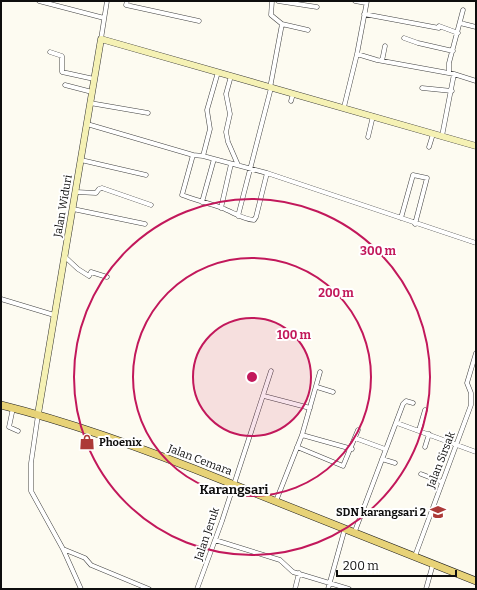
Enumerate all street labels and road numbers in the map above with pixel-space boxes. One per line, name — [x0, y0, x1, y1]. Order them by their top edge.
street label: Jalan Widuri — [51, 173, 75, 239]
street label: Jalan Sirsak — [424, 429, 458, 491]
street label: Jalan Cemara — [165, 441, 234, 478]
street label: Jalan Jeruk — [192, 505, 222, 563]

